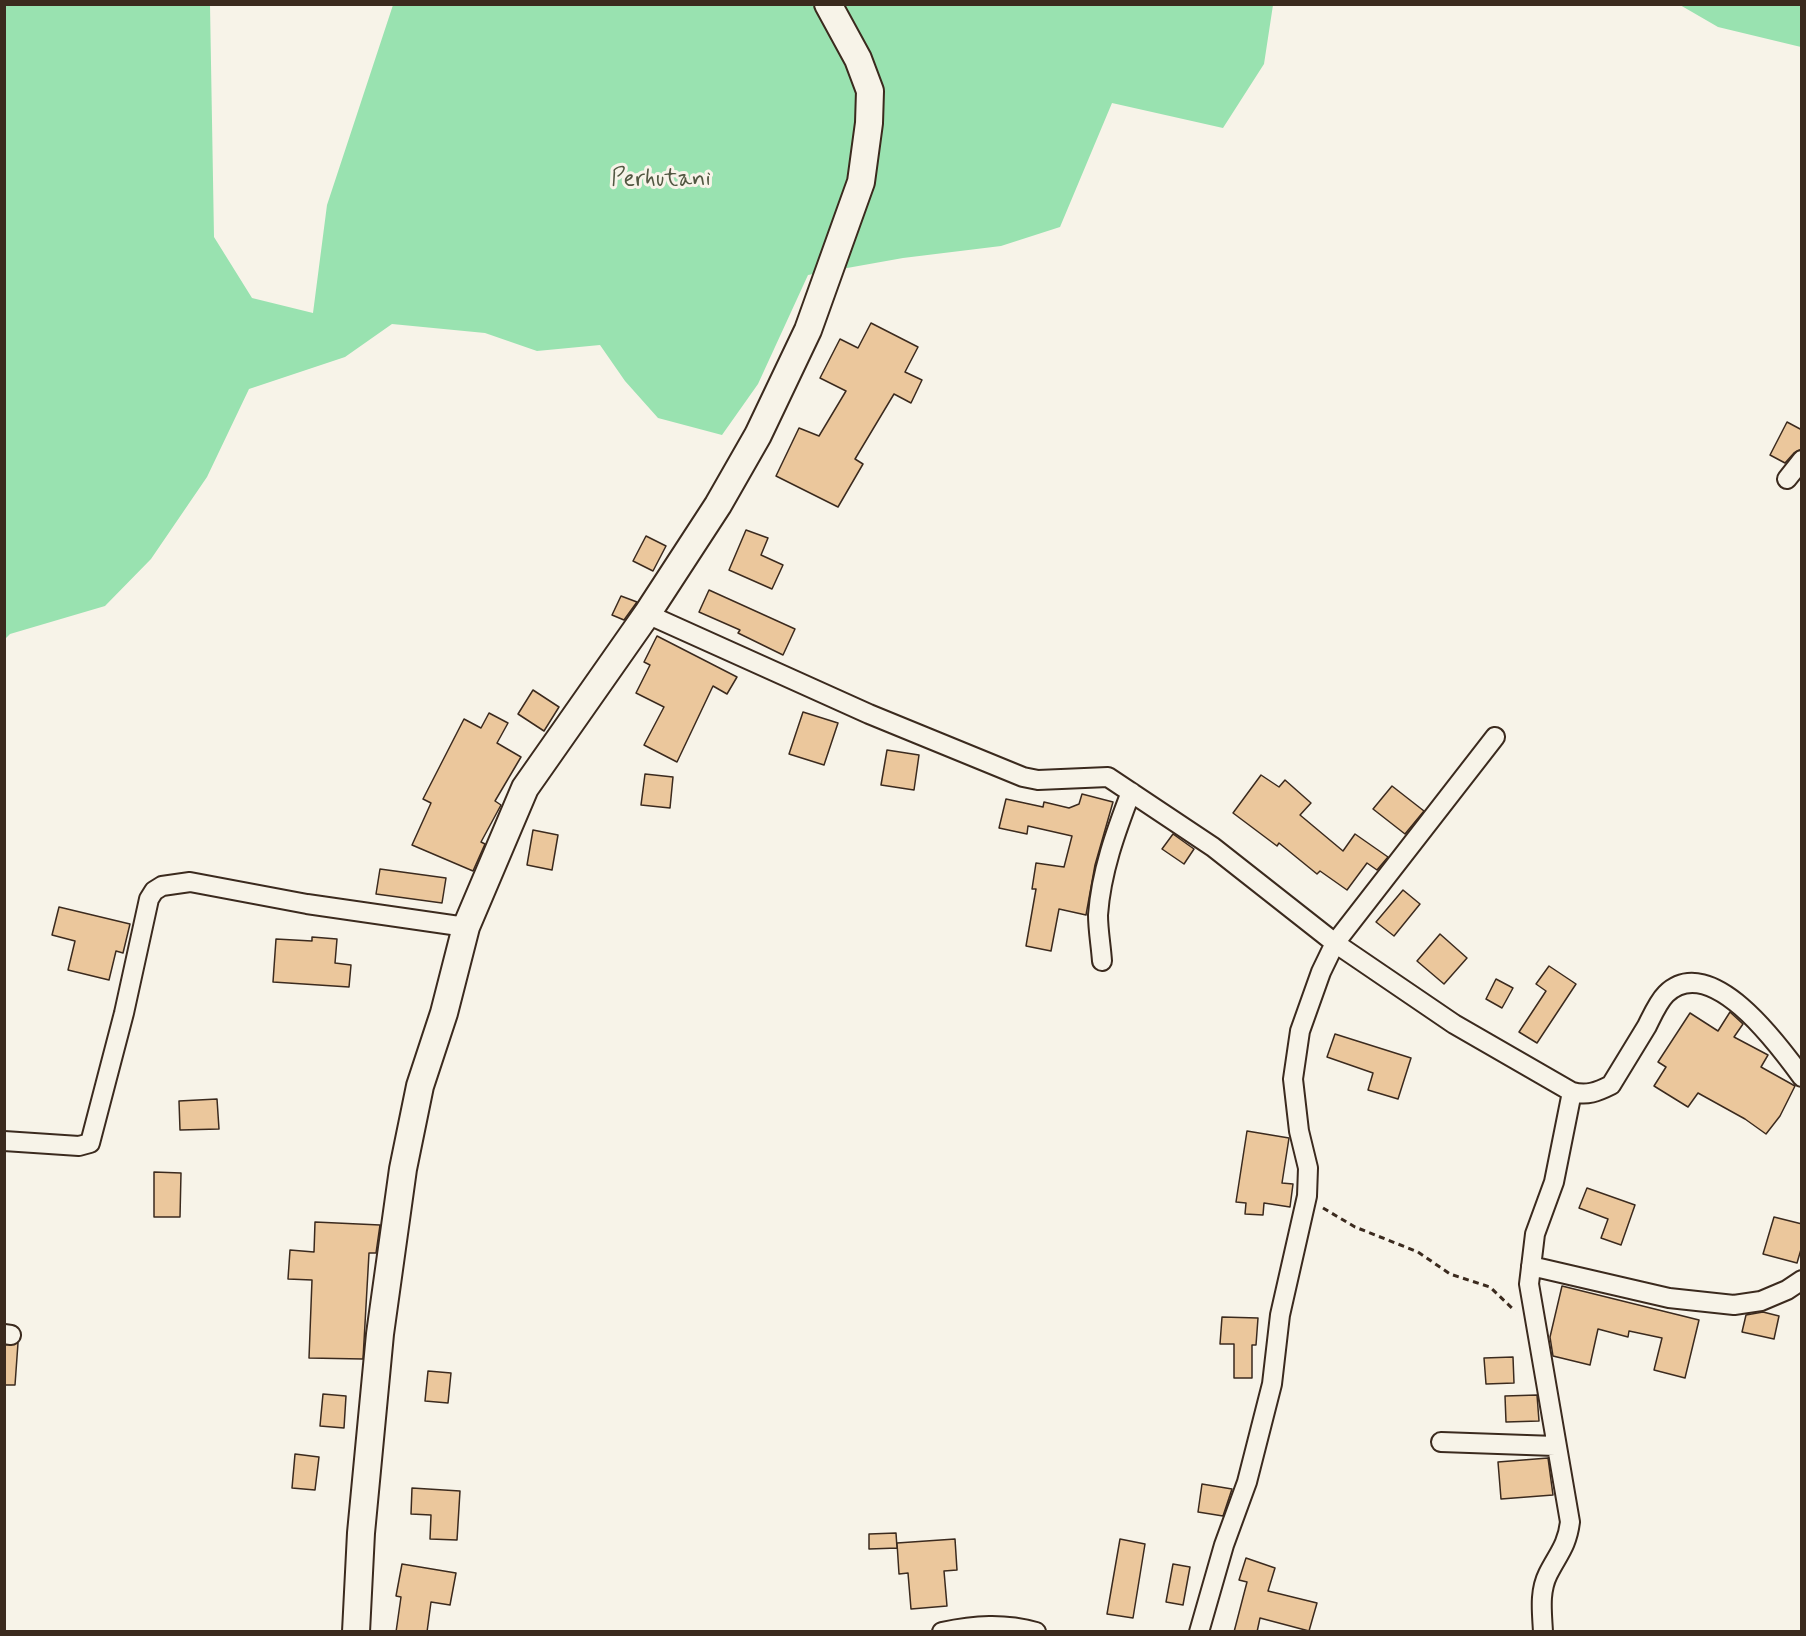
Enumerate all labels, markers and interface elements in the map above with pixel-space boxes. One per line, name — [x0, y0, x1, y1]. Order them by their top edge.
park label: Perhutani — [611, 166, 711, 194]

